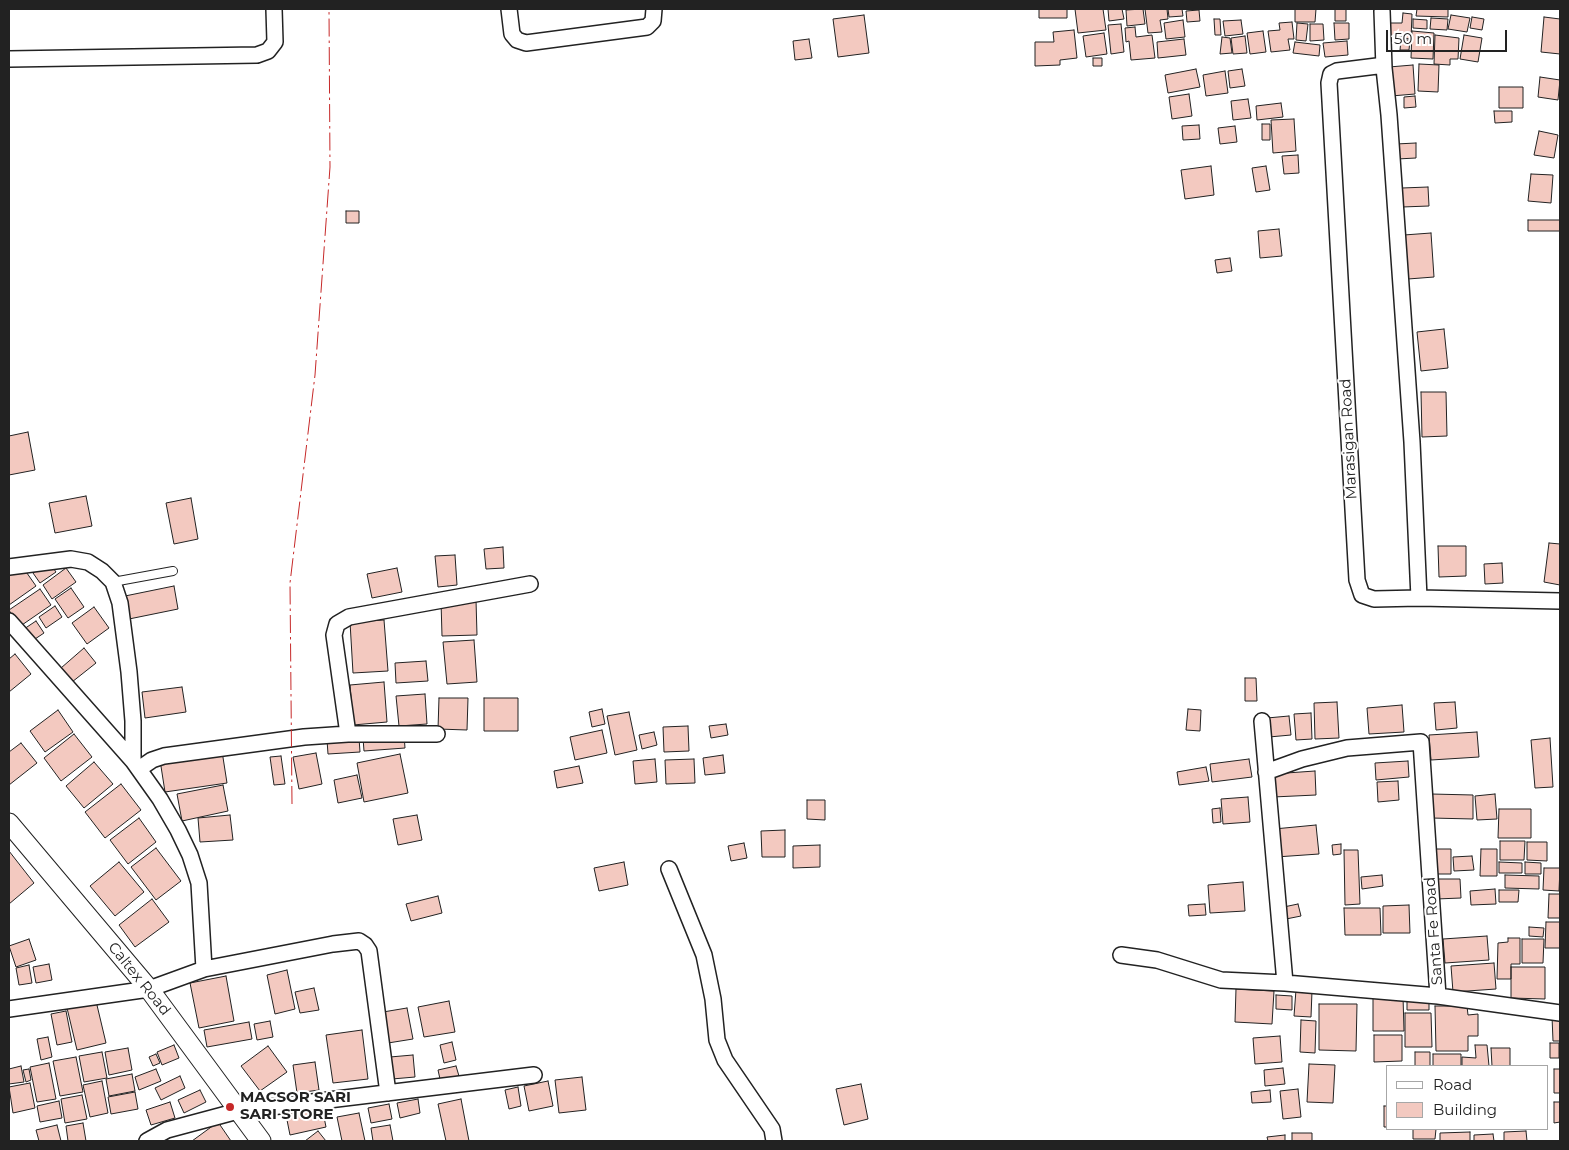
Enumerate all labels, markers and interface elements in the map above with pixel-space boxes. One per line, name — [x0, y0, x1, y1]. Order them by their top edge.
scale bar — [1389, 20, 1510, 52]
text: 50 m — [1394, 29, 1432, 48]
street label: Marasigan Road — [1337, 378, 1361, 500]
street label: Santa Fe Road — [1421, 876, 1447, 986]
street label: Caltex Road — [104, 939, 174, 1019]
legend — [1386, 1065, 1549, 1130]
text: Road — [1433, 1075, 1472, 1094]
place label: MACSOR SARI SARI STORE — [240, 1089, 351, 1124]
text: Building — [1433, 1100, 1497, 1119]
marker: MACSOR SARI SARI STORE — [224, 1101, 236, 1113]

